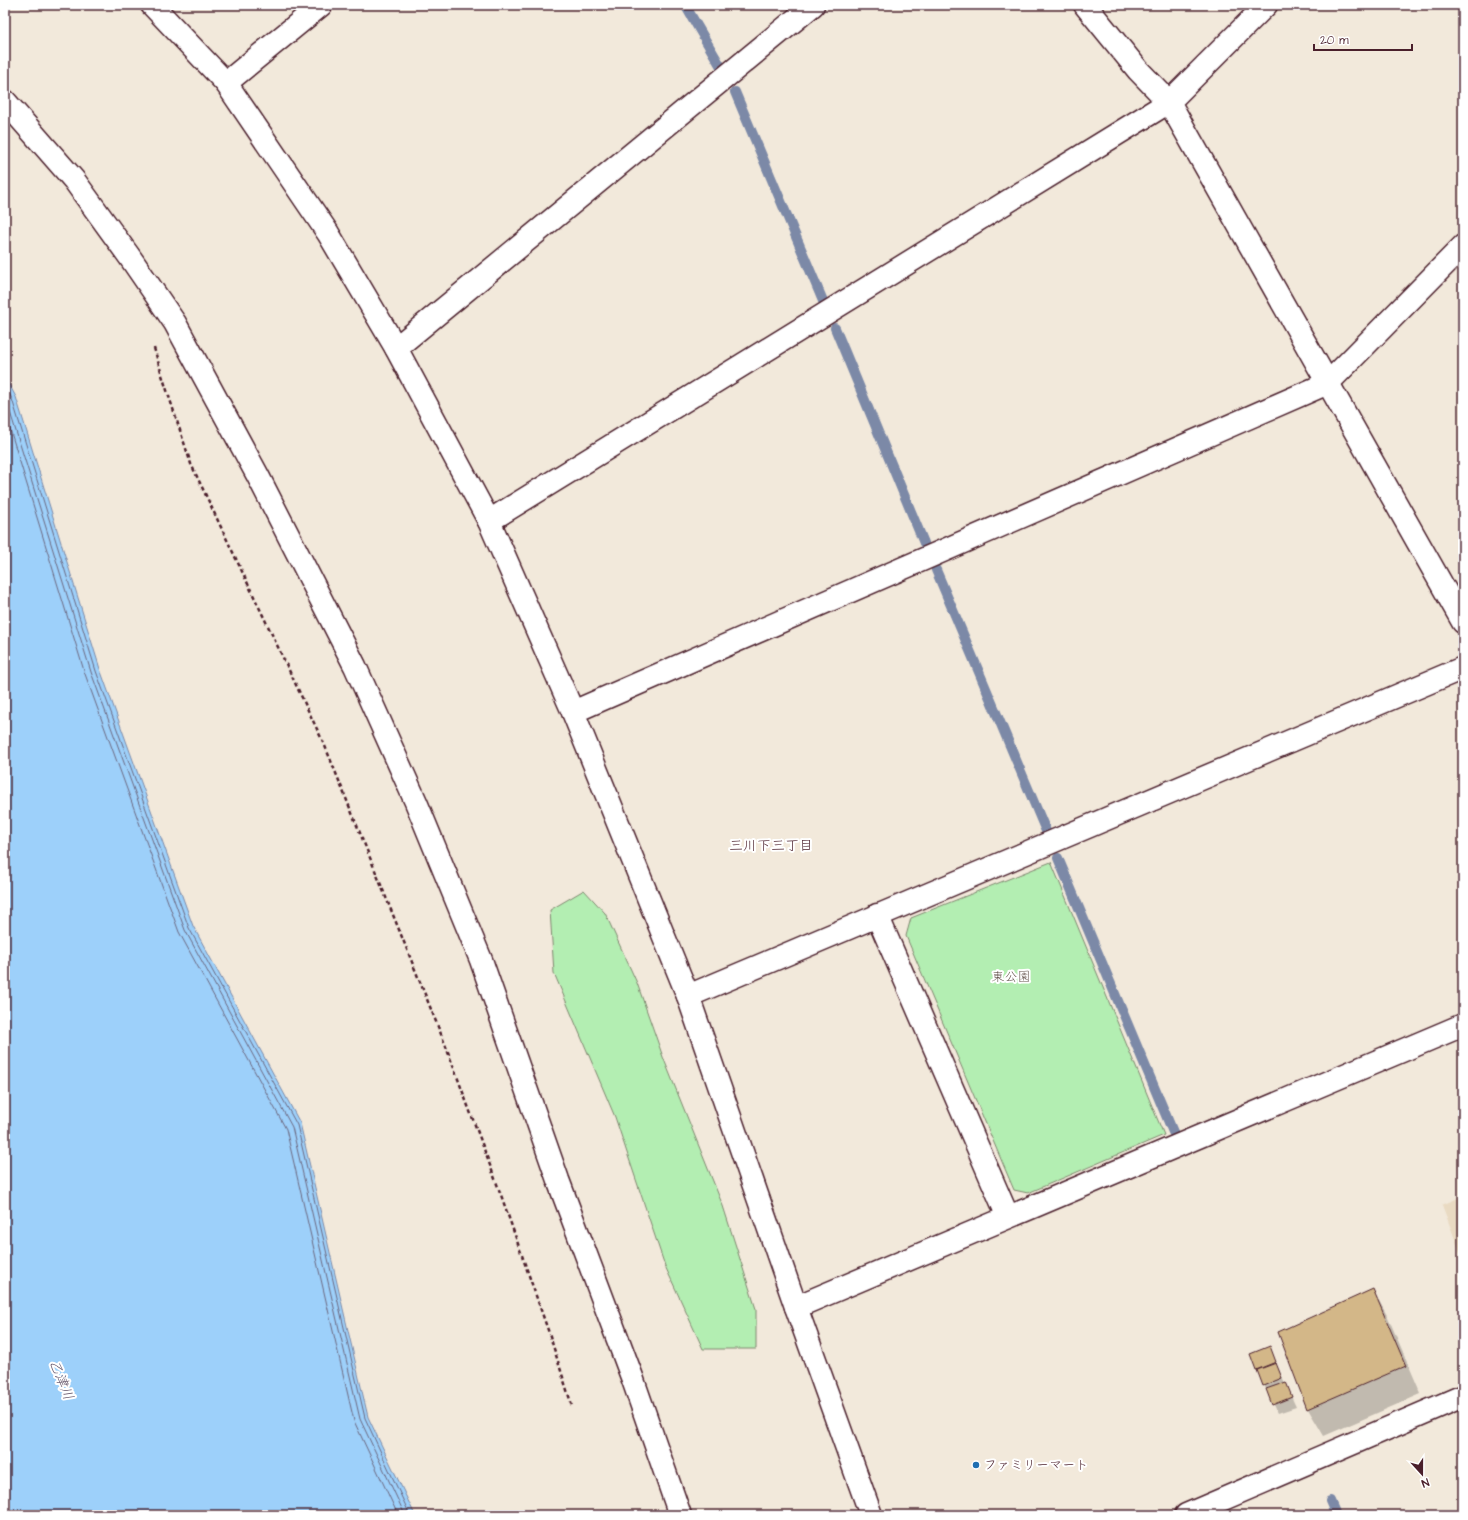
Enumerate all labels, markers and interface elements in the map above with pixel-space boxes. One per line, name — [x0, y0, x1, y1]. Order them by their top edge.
scale bar — [1314, 26, 1412, 52]
text: 20 m — [1320, 32, 1349, 49]
district label: 三川下三丁目 — [729, 836, 813, 856]
park label: 東公園 — [991, 968, 1031, 986]
water label: 乙津川 — [44, 1357, 78, 1403]
north arrow — [1402, 1454, 1442, 1494]
place label: ファミリーマート — [984, 1456, 1088, 1474]
marker: ファミリーマート — [971, 1460, 981, 1470]
text: N — [1419, 1475, 1431, 1491]

